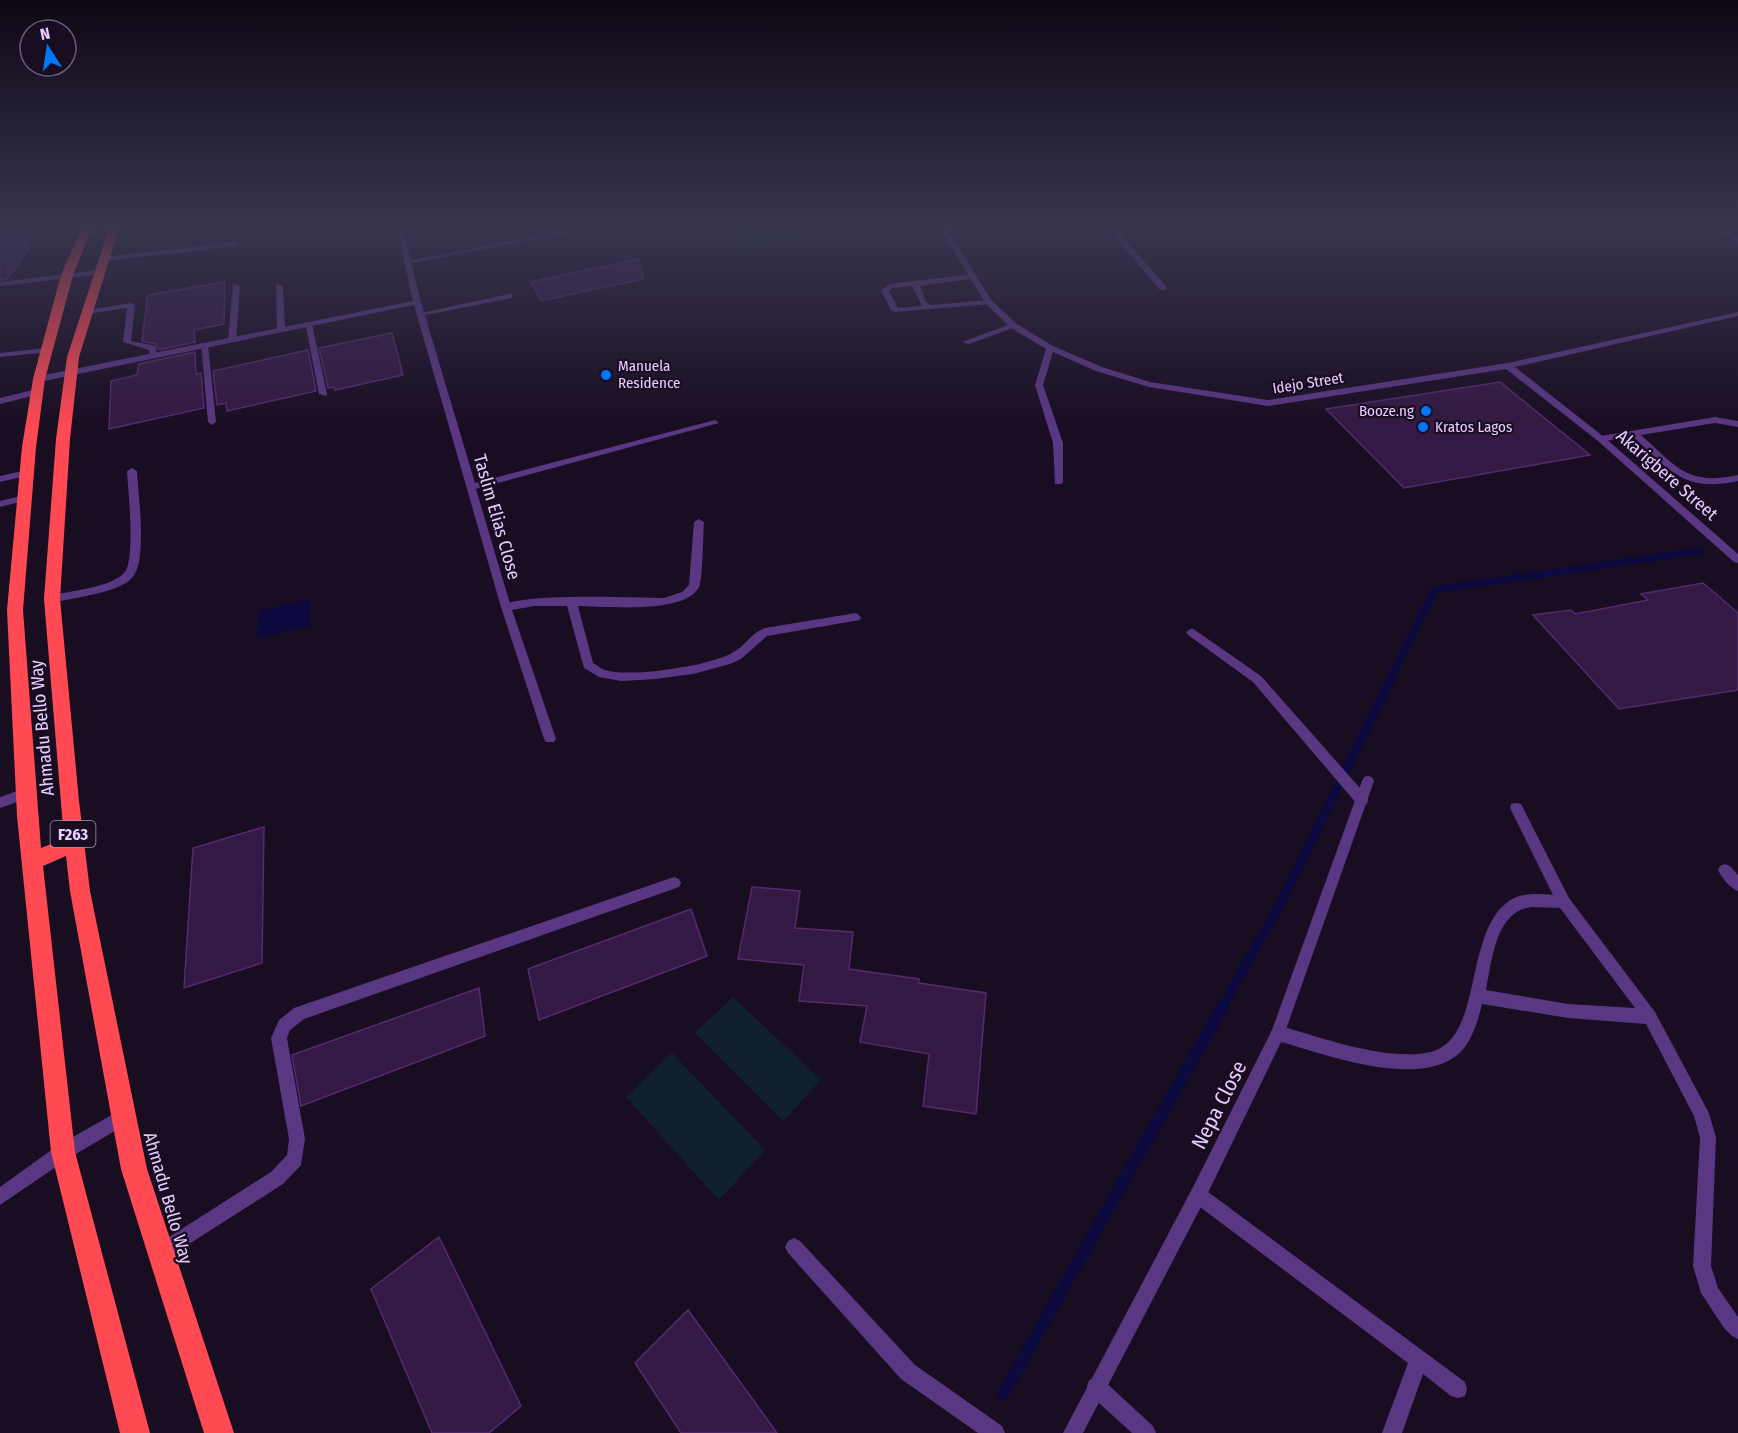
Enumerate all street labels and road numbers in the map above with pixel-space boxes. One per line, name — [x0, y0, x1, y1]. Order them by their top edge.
street label: Idejo Street — [1271, 369, 1345, 397]
street label: Akarigbere Street — [1612, 425, 1722, 525]
street label: Taslim Elias Close — [469, 452, 525, 582]
street label: Ahmadu Bello Way — [25, 659, 59, 797]
road number: F263 — [50, 821, 96, 847]
street label: Nepa Close — [1186, 1056, 1252, 1154]
street label: Ahmadu Bello Way — [139, 1129, 197, 1267]

